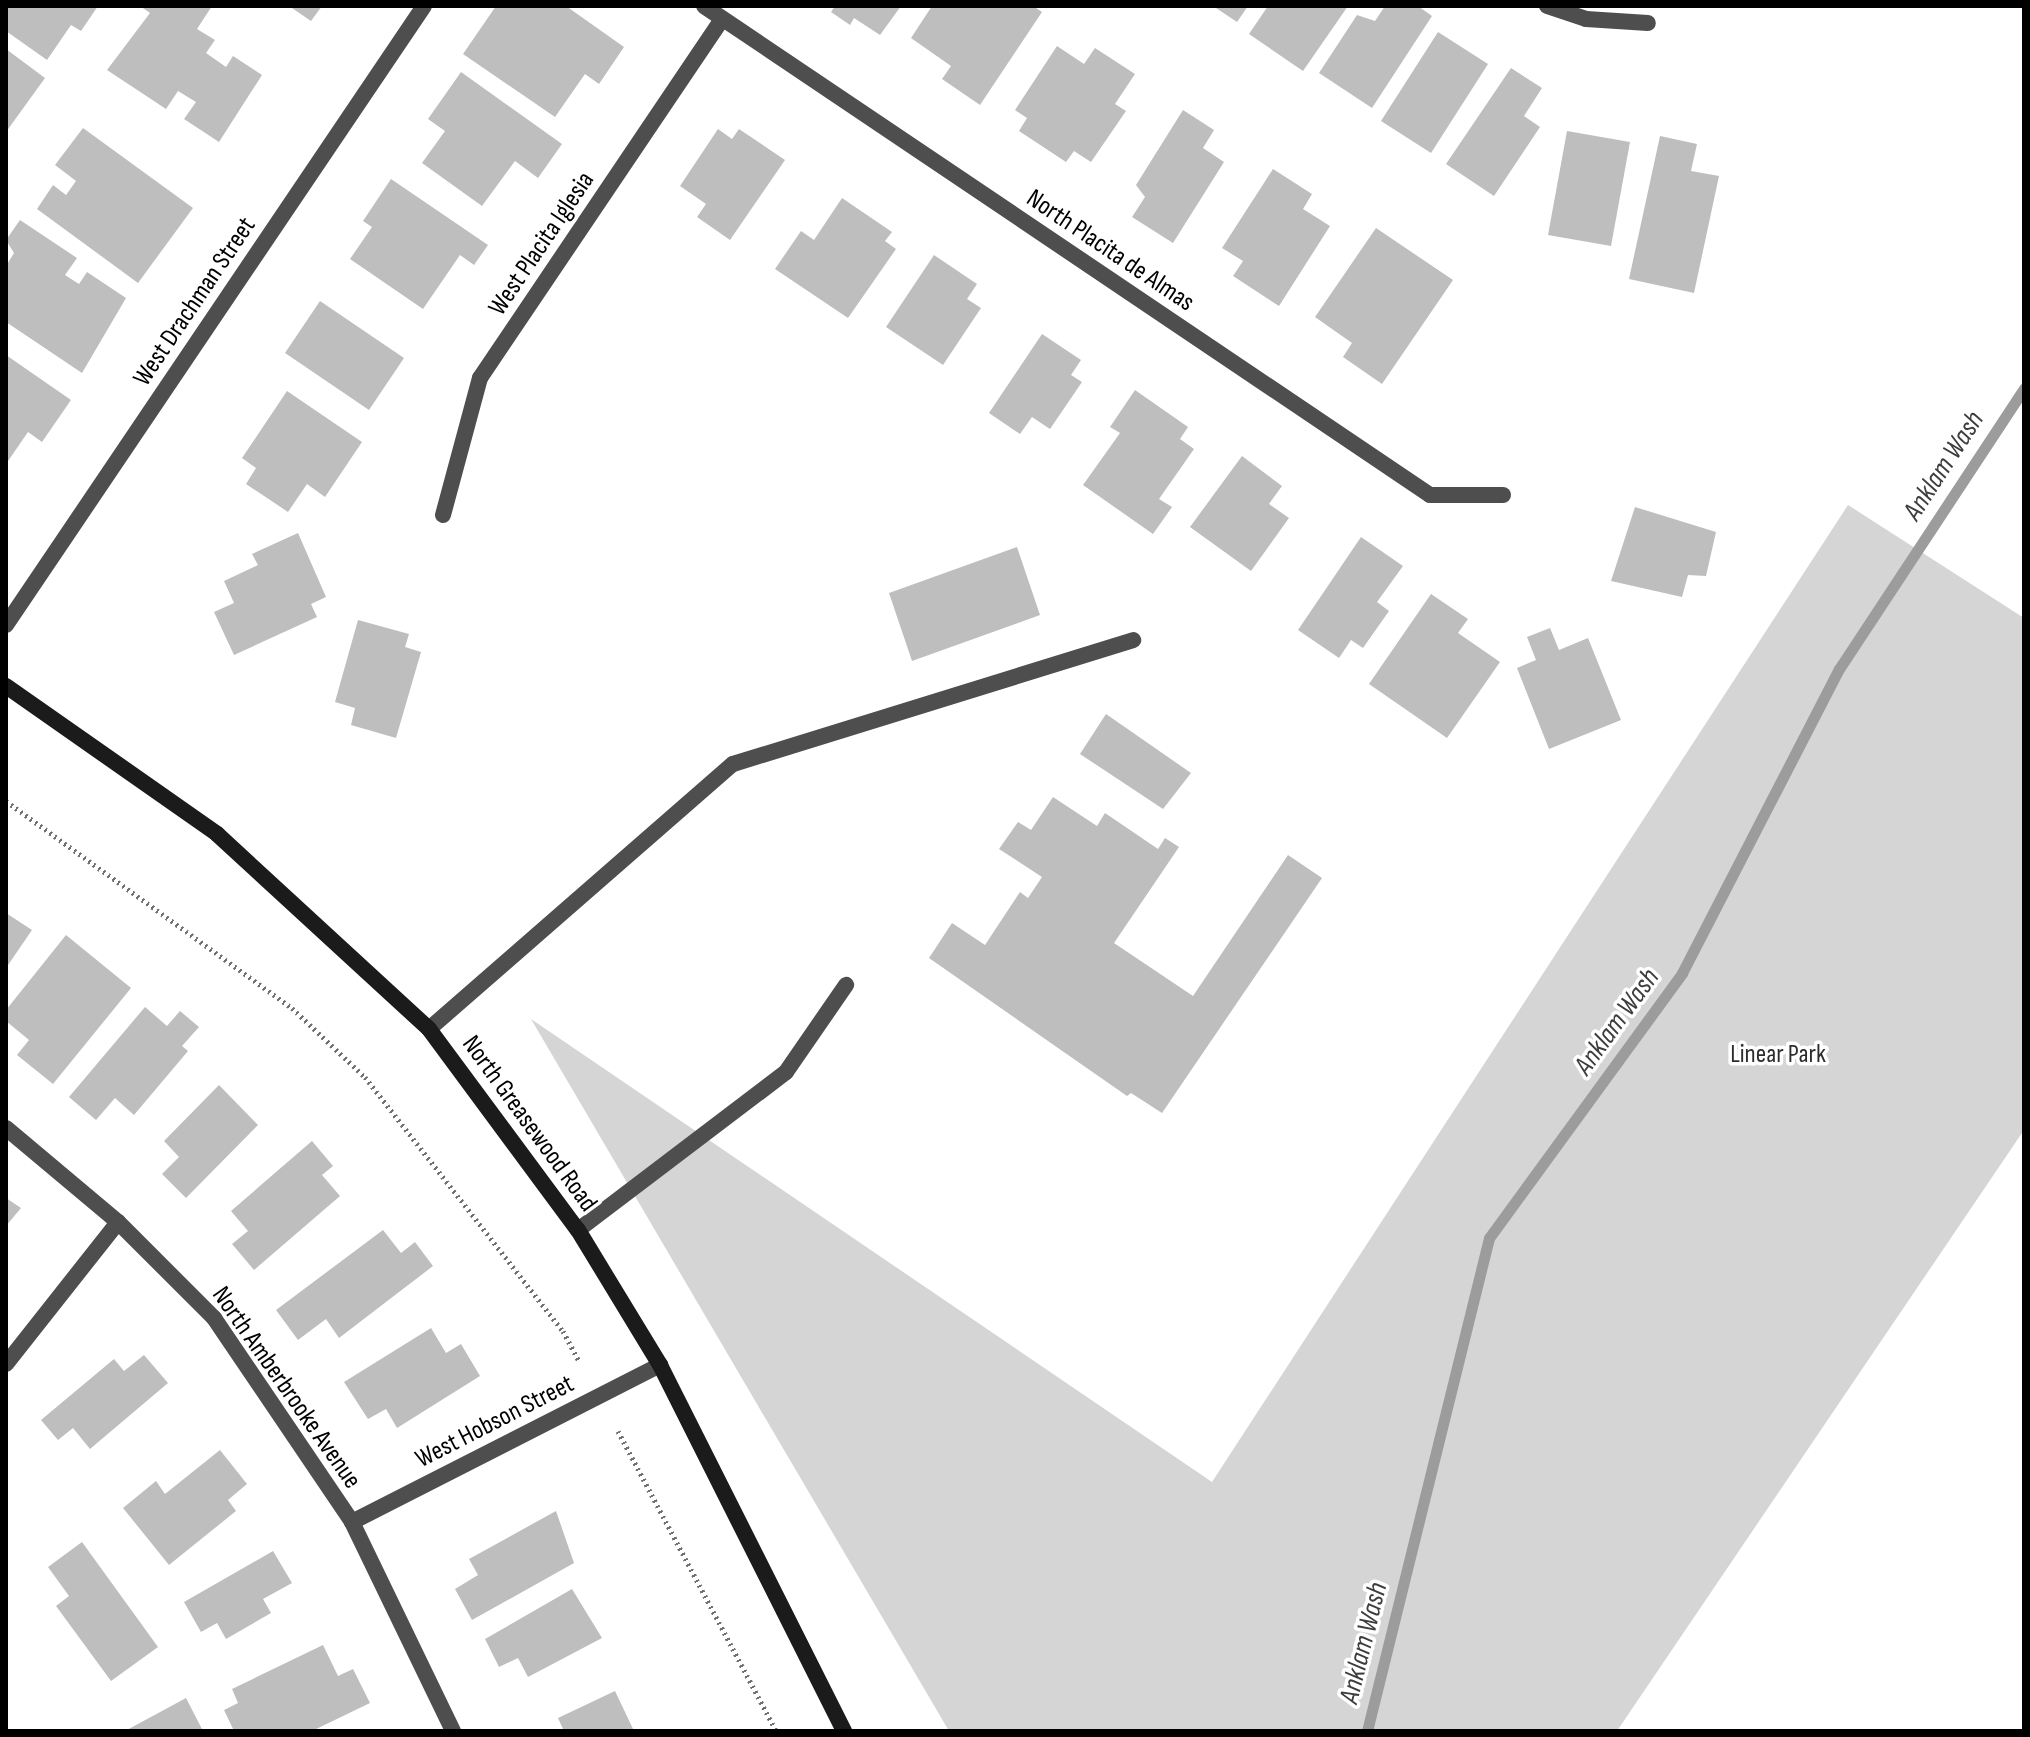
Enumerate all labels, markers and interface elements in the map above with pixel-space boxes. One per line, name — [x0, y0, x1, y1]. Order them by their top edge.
street label: West Placita Iglesia — [483, 166, 601, 322]
street label: North Placita de Almas — [1020, 183, 1200, 319]
street label: West Drachman Street — [127, 212, 263, 392]
water label: Anklam Wash — [1896, 405, 1992, 527]
water label: Anklam Wash — [1567, 962, 1667, 1082]
street label: North Greasewood Road — [455, 1030, 603, 1218]
park label: Linear Park — [1730, 1039, 1826, 1071]
street label: North Amberbrooke Avenue — [205, 1281, 367, 1495]
street label: West Hobson Street — [411, 1369, 579, 1475]
water label: Anklam Wash — [1333, 1579, 1395, 1707]

